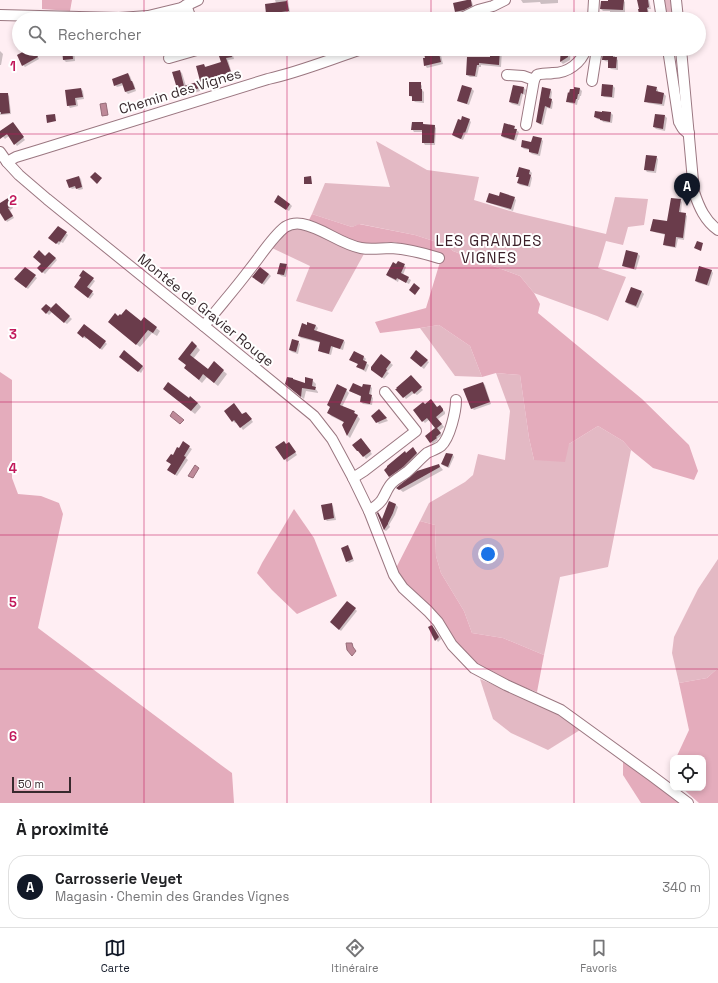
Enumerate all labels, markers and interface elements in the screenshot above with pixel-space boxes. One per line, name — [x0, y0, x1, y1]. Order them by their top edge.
search box — [12, 12, 706, 56]
icon: search — [26, 23, 48, 45]
text: Rechercher — [58, 25, 141, 44]
text: 1 — [10, 58, 16, 75]
street label: Chemin des Vignes — [117, 64, 243, 118]
pin: A — [674, 173, 700, 206]
text: 2 — [9, 192, 17, 209]
district label: LES GRANDES VIGNES — [435, 231, 543, 267]
street label: Montée de Gravier Rouge — [134, 250, 278, 370]
text: 3 — [9, 326, 17, 343]
text: 4 — [9, 460, 17, 477]
your location — [478, 544, 498, 564]
text: 5 — [9, 594, 17, 611]
text: 6 — [9, 728, 17, 745]
map controls — [670, 755, 706, 791]
button: locate — [670, 755, 706, 791]
scale bar — [12, 775, 71, 794]
text: 50 m — [18, 777, 44, 791]
text: À proximité — [16, 818, 109, 840]
text: Carrosserie Veyet — [55, 869, 183, 888]
text: A — [26, 879, 34, 896]
text: 340 m — [662, 879, 701, 896]
text: Magasin · Chemin des Grandes Vignes — [55, 888, 289, 905]
tab: Carte — [101, 937, 130, 975]
tab: Itinéraire — [331, 937, 379, 975]
tab: Favoris — [580, 937, 617, 975]

